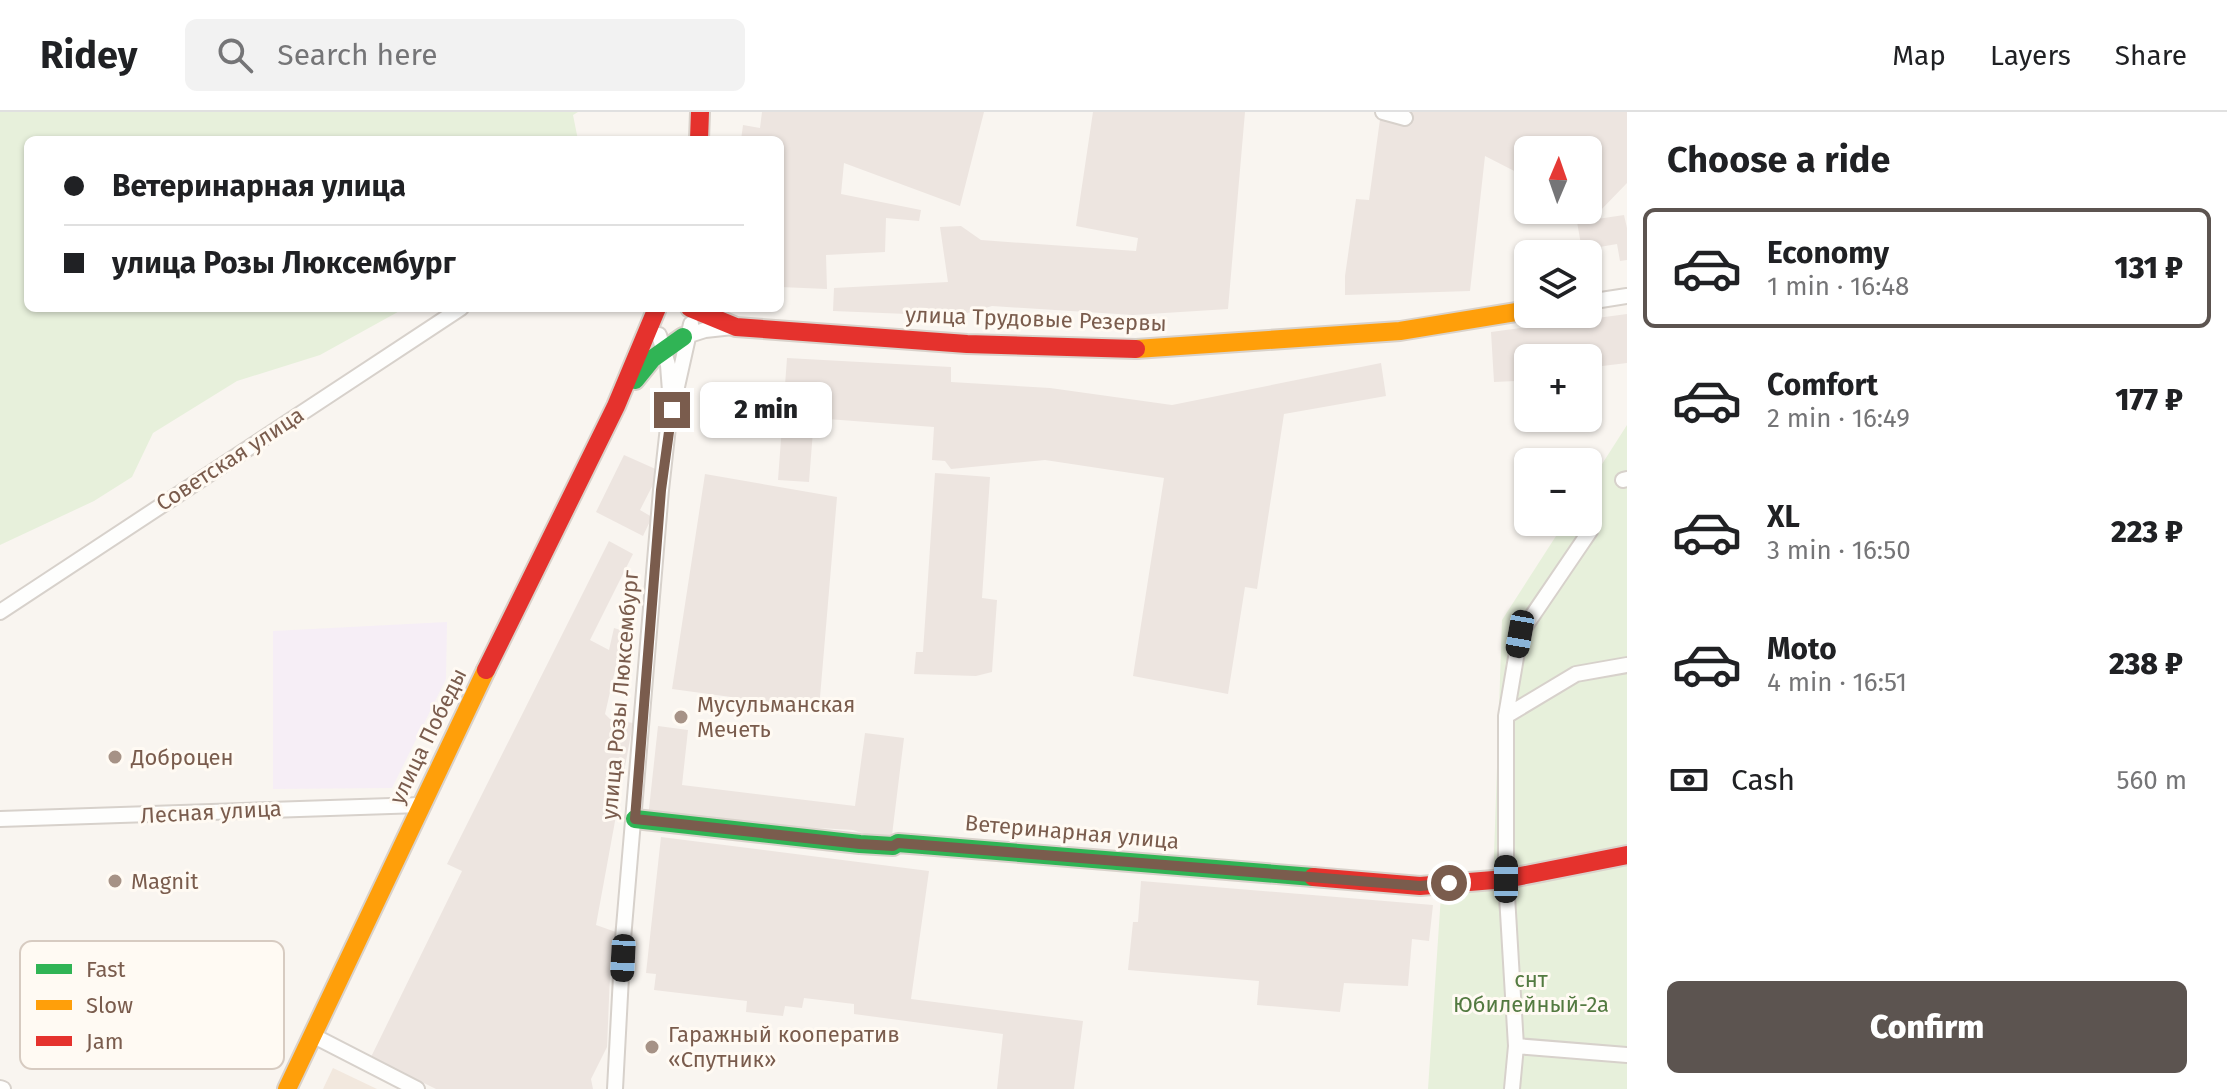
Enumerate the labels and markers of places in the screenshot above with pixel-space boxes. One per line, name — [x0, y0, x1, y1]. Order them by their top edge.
place label: Мусульманская Мечеть — [697, 691, 855, 743]
marker: Мусульманская Мечеть — [672, 708, 690, 726]
place label: Доброцен — [130, 744, 234, 771]
marker: Доброцен — [106, 748, 124, 766]
place label: Magnit — [131, 868, 198, 895]
marker: Magnit — [106, 872, 124, 890]
place label: Гаражный кооператив «Спутник» — [668, 1021, 900, 1073]
marker: Гаражный кооператив «Спутник» — [643, 1038, 661, 1056]

